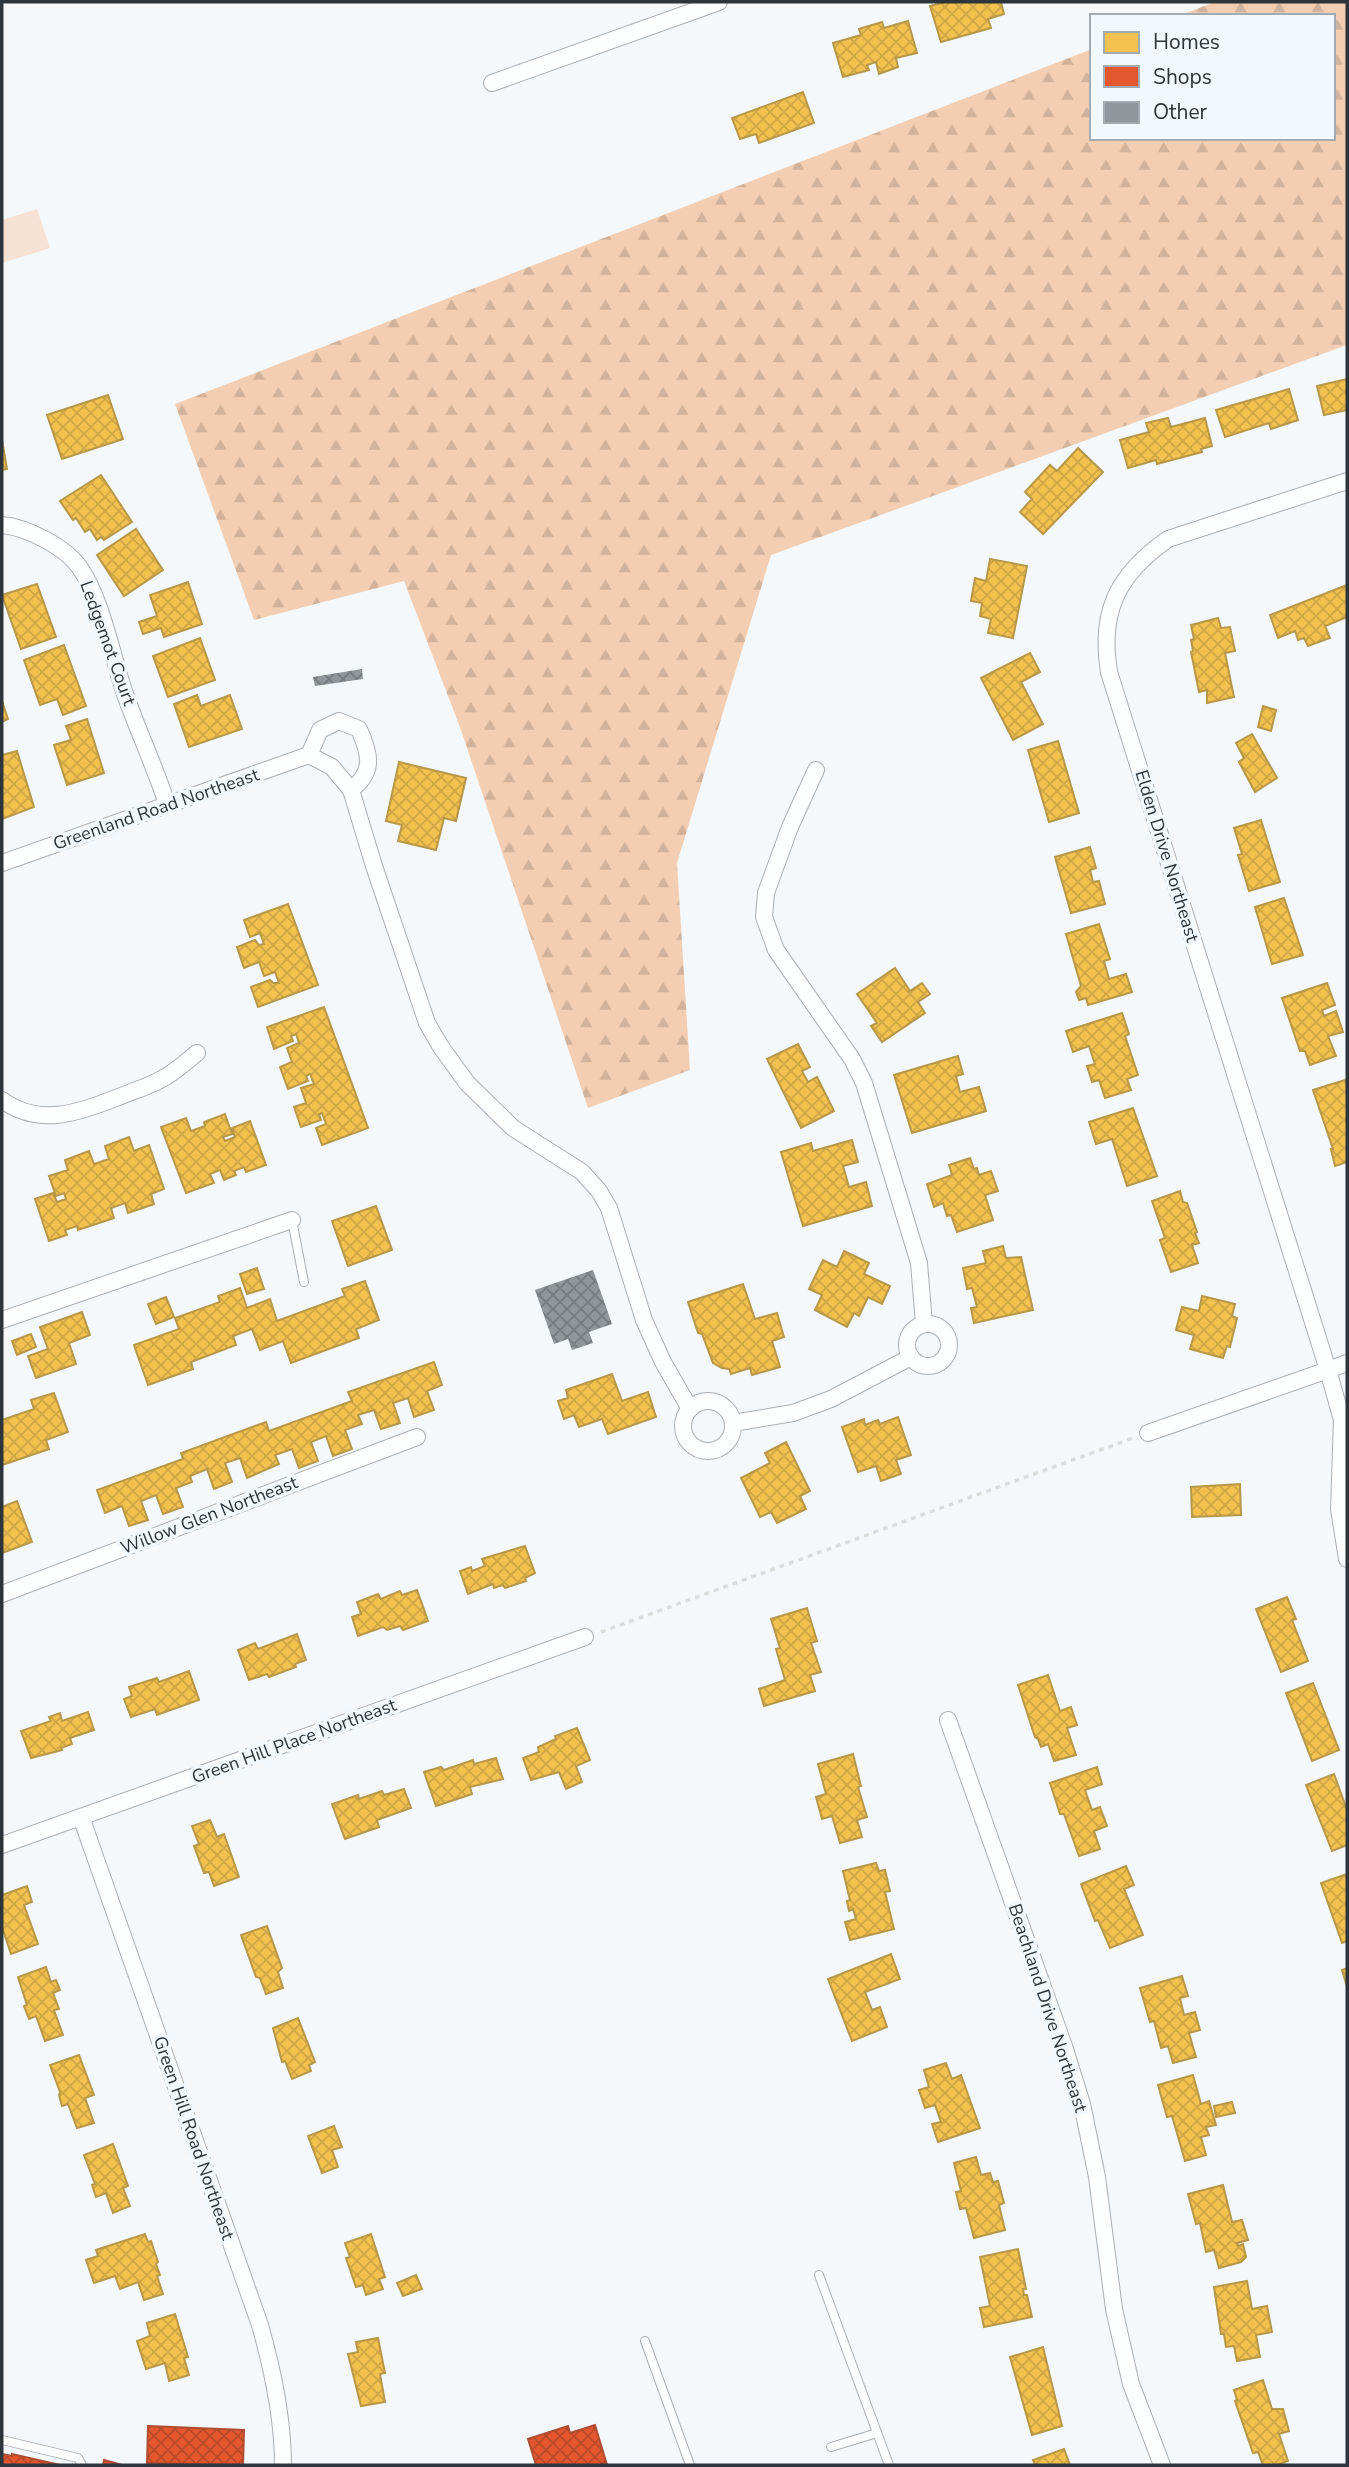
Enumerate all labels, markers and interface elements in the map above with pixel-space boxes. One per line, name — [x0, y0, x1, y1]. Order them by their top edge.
legend — [1090, 14, 1335, 140]
text: Homes — [1153, 28, 1220, 56]
text: Shops — [1153, 63, 1212, 91]
text: Other — [1153, 98, 1208, 126]
street label: Ledgemot Court — [74, 577, 142, 709]
street label: Greenland Road Northeast — [50, 762, 263, 856]
street label: Elden Drive Northeast — [1129, 767, 1205, 946]
street label: Willow Glen Northeast — [117, 1470, 302, 1560]
street label: Green Hill Place Northeast — [188, 1693, 400, 1789]
street label: Beachland Drive Northeast — [1003, 1901, 1093, 2116]
street label: Green Hill Road Northeast — [148, 2033, 240, 2244]

